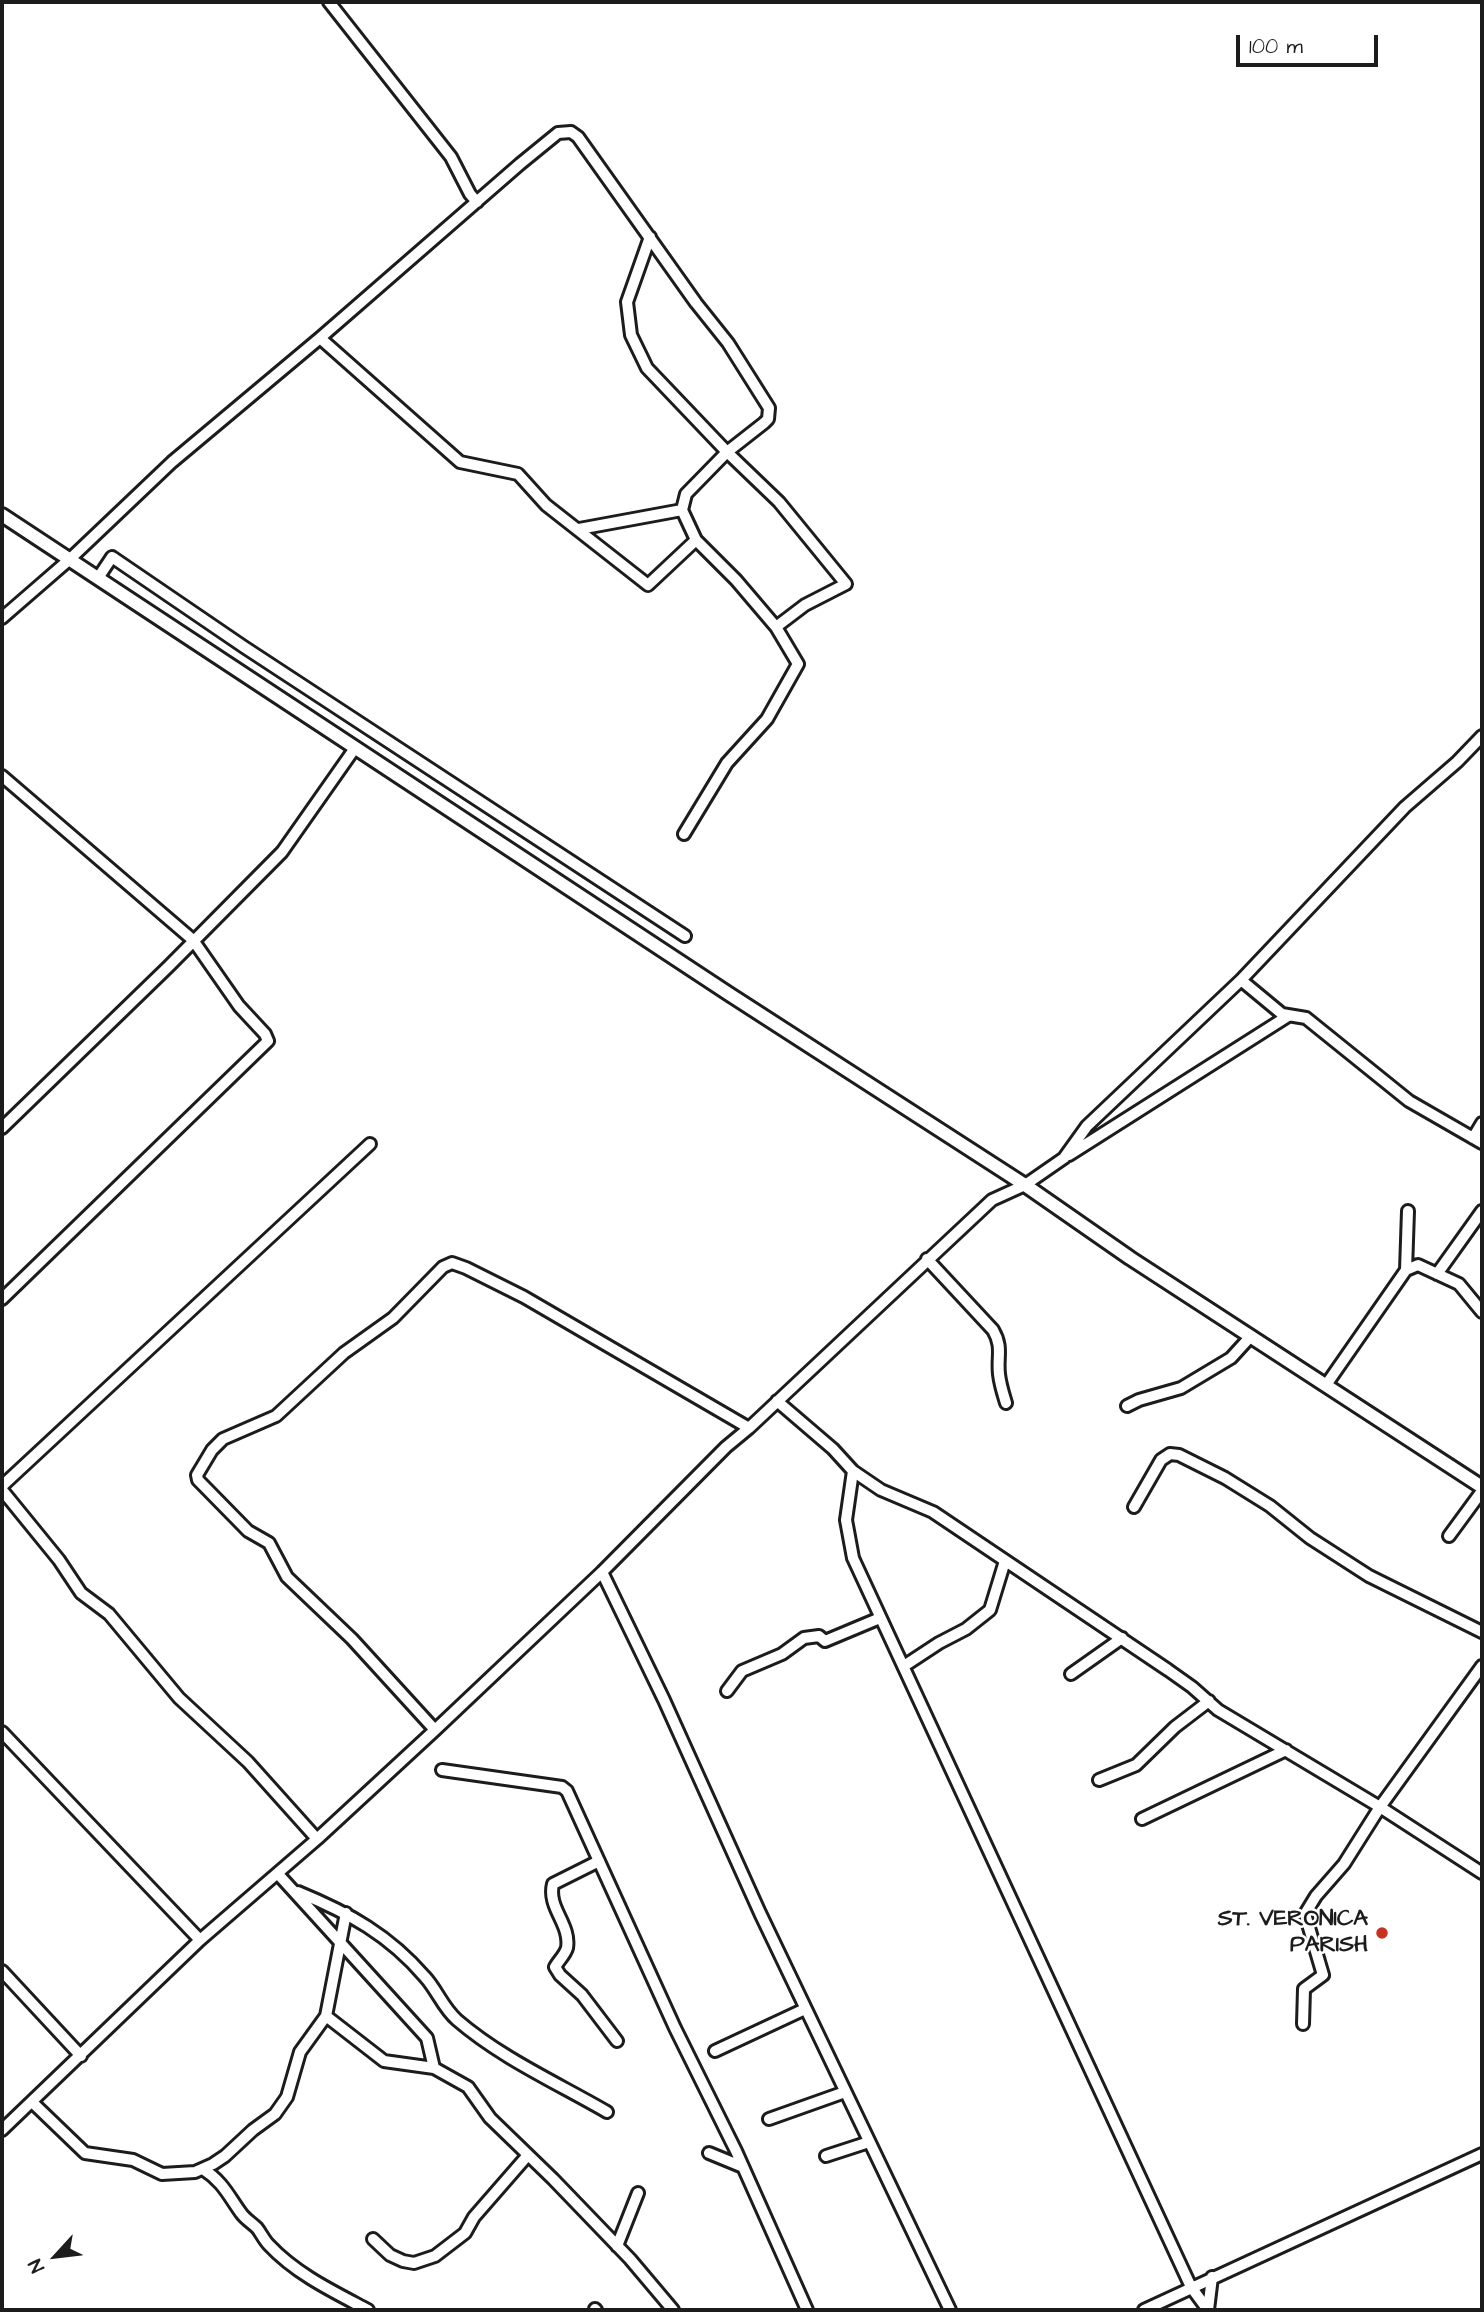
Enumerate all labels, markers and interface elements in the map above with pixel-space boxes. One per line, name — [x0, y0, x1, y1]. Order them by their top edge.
scale bar — [1239, 21, 1381, 65]
text: 100 m — [1249, 32, 1303, 61]
place label: ST. VERONICA PARISH — [1218, 1906, 1368, 1960]
marker: ST. VERONICA PARISH — [1374, 1925, 1390, 1941]
north arrow — [21, 2221, 91, 2291]
text: N — [22, 2254, 52, 2277]

